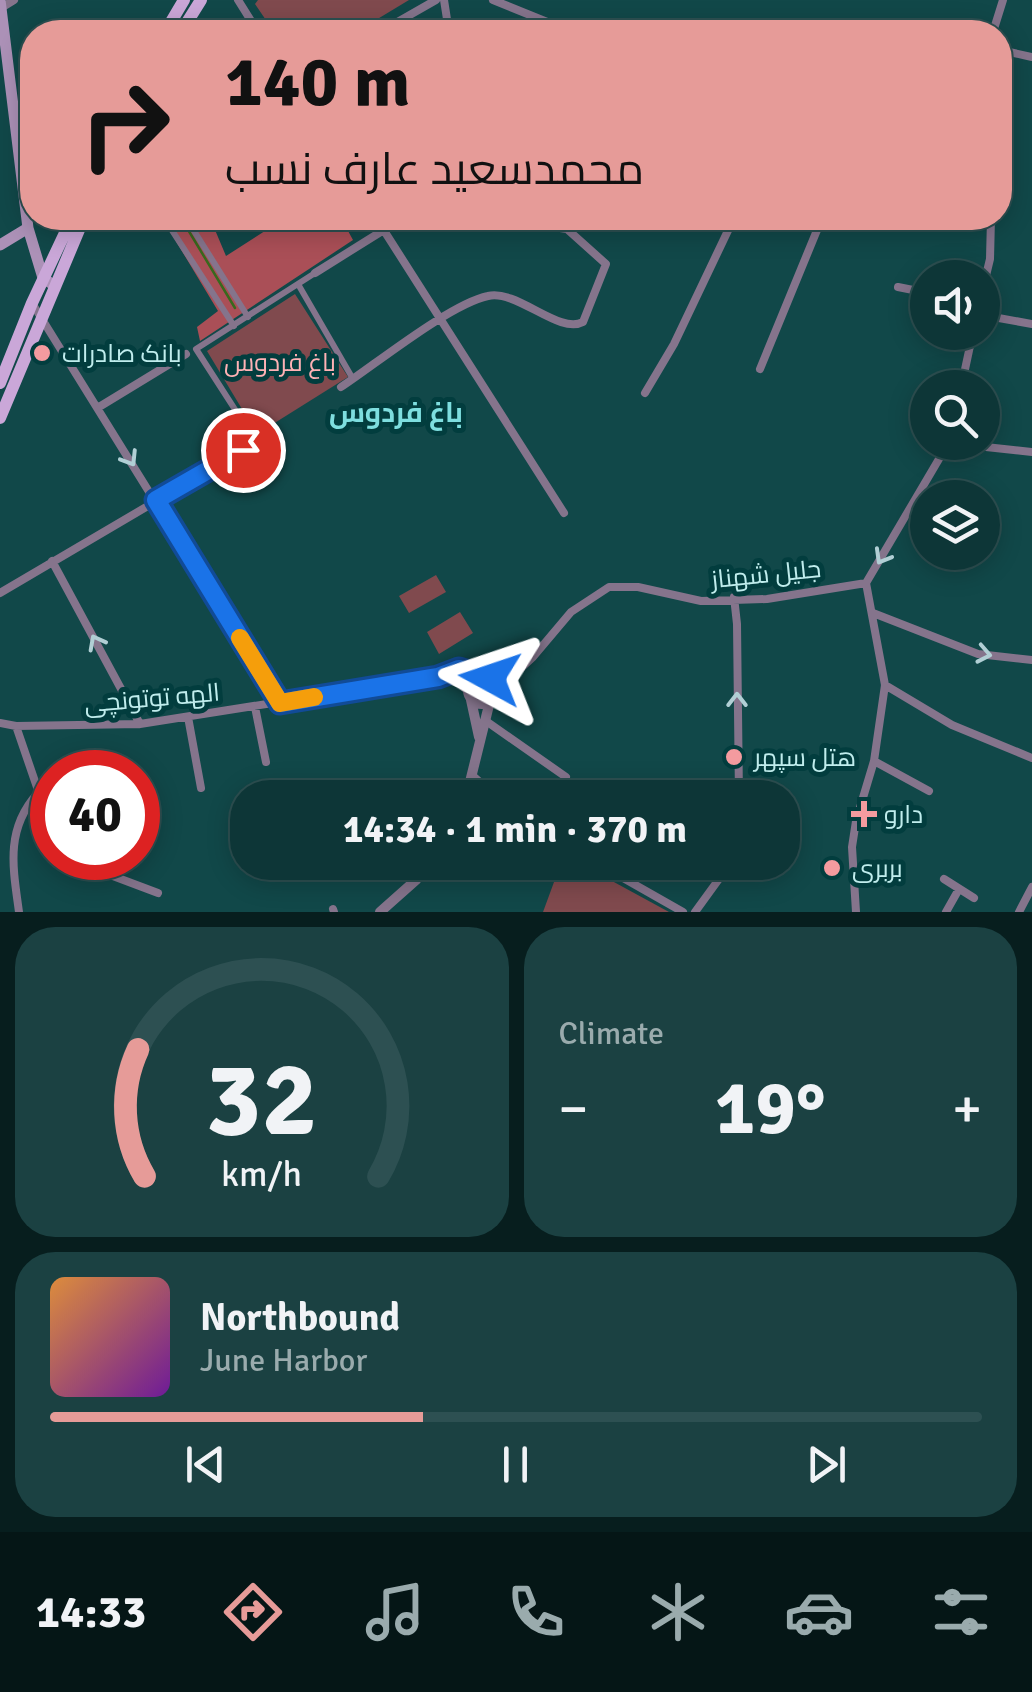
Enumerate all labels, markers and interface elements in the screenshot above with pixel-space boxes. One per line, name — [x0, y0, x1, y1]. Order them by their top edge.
text: 140 m — [225, 39, 410, 125]
icon: right — [60, 60, 190, 190]
text: محمدسعید عارف نسب — [225, 142, 644, 197]
map controls — [910, 260, 1000, 570]
button: sound — [910, 260, 1000, 350]
place label: بانک صادرات — [62, 338, 182, 369]
marker: بانک صادرات — [31, 342, 53, 364]
park label: باغ فردوس — [224, 347, 336, 379]
button: search — [910, 370, 1000, 460]
district label: باغ فردوس — [329, 396, 463, 431]
pin — [201, 408, 286, 493]
icon: arrive — [216, 423, 271, 478]
one-way arrow — [118, 448, 137, 466]
button: layers — [910, 480, 1000, 570]
one-way arrow — [875, 546, 894, 564]
street label: جلیل شهناز — [708, 553, 822, 595]
position arrow — [438, 626, 542, 730]
one-way arrow — [89, 635, 109, 653]
one-way arrow — [975, 642, 992, 663]
street label: الهه توتونچی — [83, 677, 221, 720]
one-way arrow — [726, 692, 748, 708]
place label: هتل سپهر — [752, 742, 856, 773]
marker: هتل سپهر — [723, 746, 745, 768]
speed limit sign: 40 — [30, 750, 160, 880]
place label: دارو — [884, 799, 923, 830]
marker: دارو — [853, 803, 875, 825]
text: 14:34 · 1 min · 370 m — [343, 806, 687, 853]
place label: بربری — [852, 853, 903, 884]
marker: بربری — [821, 857, 843, 879]
text: Climate — [559, 1014, 664, 1053]
text: 32 — [206, 1036, 318, 1164]
text: 19° — [715, 1062, 826, 1155]
text: − — [559, 1075, 588, 1143]
text: + — [952, 1075, 982, 1143]
text: km/h — [221, 1152, 302, 1196]
text: Northbound — [200, 1294, 400, 1341]
text: June Harbor — [200, 1341, 367, 1380]
icon: previous — [178, 1437, 233, 1492]
icon: pause — [488, 1437, 543, 1492]
icon: next — [799, 1437, 854, 1492]
icon: directions — [218, 1577, 288, 1647]
icon: music — [360, 1577, 430, 1647]
icon: phone — [501, 1577, 571, 1647]
icon: climate — [643, 1577, 713, 1647]
icon: car — [784, 1577, 854, 1647]
icon: filters — [926, 1577, 996, 1647]
text: 14:33 — [36, 1585, 146, 1640]

